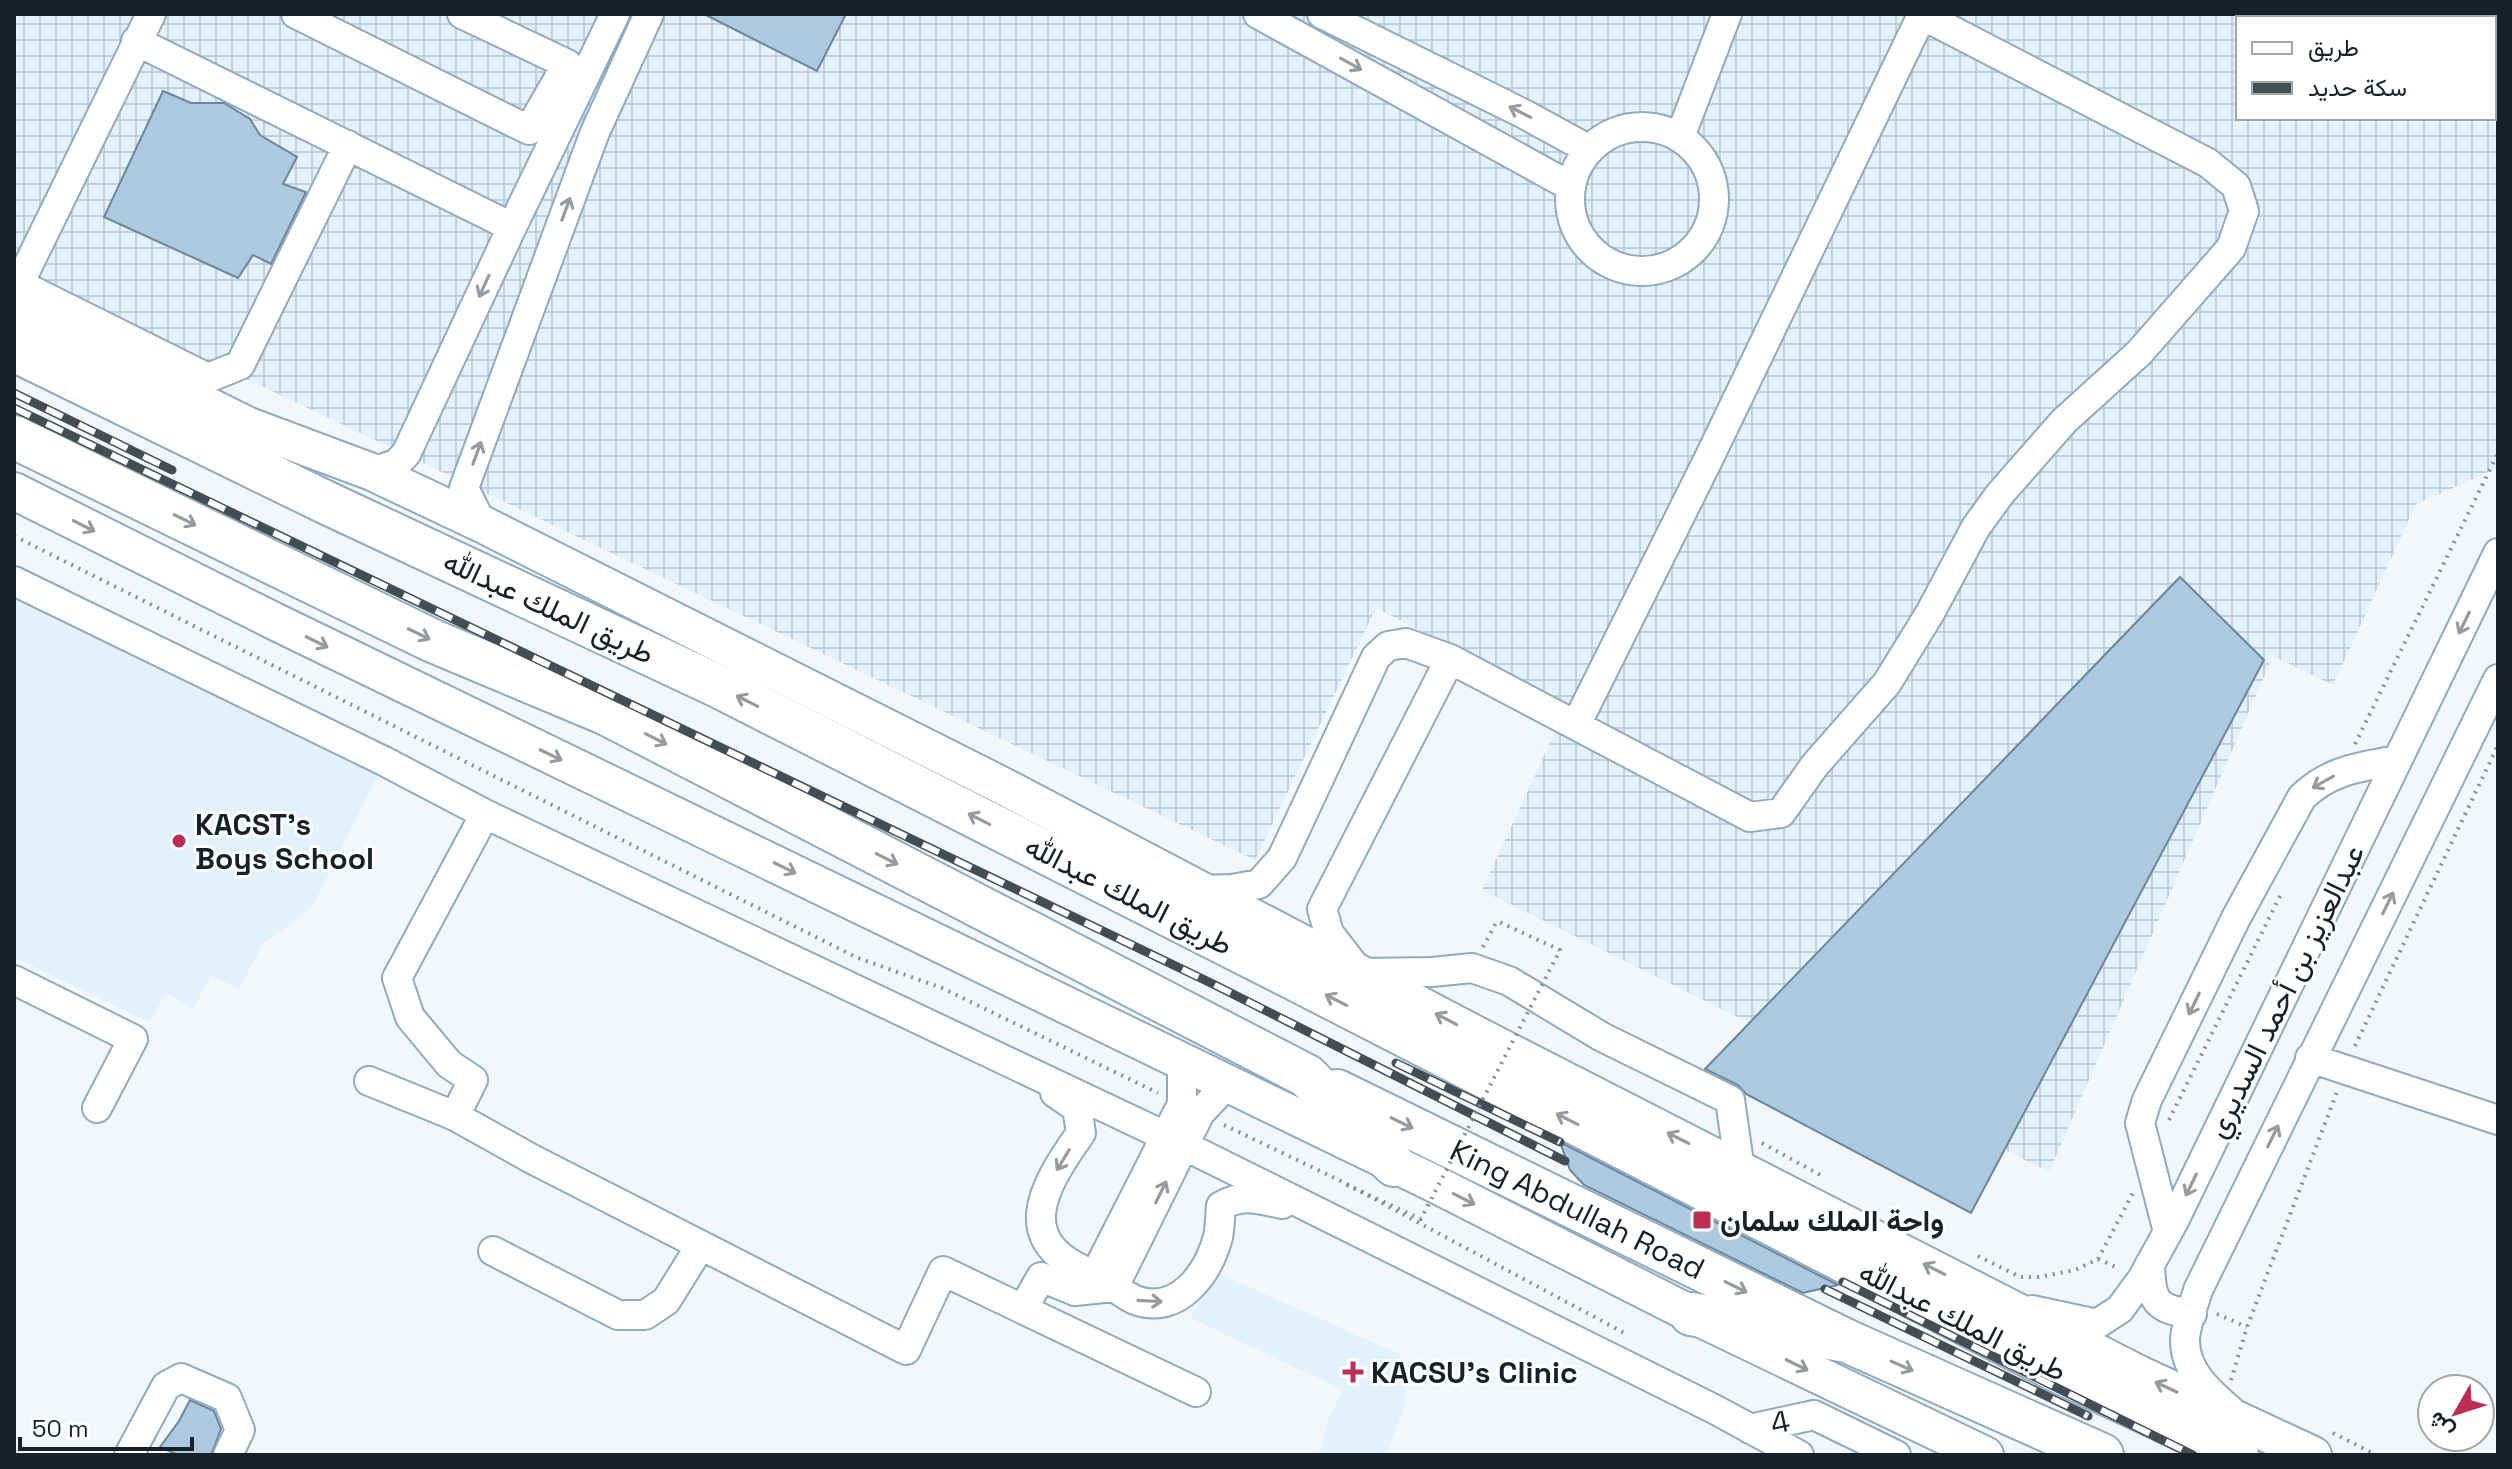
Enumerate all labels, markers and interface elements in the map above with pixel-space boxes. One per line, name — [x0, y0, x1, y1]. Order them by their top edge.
legend — [2236, 16, 2496, 120]
text: طريق — [2308, 32, 2359, 63]
one-way arrow — [1339, 57, 1362, 73]
text: سكة حديد — [2308, 72, 2407, 103]
one-way arrow — [1508, 104, 1532, 119]
one-way arrow — [560, 197, 575, 222]
one-way arrow — [476, 274, 491, 298]
one-way arrow — [471, 441, 485, 466]
one-way arrow — [172, 513, 196, 529]
one-way arrow — [71, 519, 95, 534]
street label: طريق الملك عبدالله — [437, 541, 661, 673]
one-way arrow — [2456, 611, 2471, 635]
one-way arrow — [406, 627, 430, 642]
one-way arrow — [304, 634, 328, 650]
one-way arrow — [736, 693, 760, 708]
one-way arrow — [644, 732, 668, 748]
one-way arrow — [538, 748, 562, 763]
one-way arrow — [2312, 774, 2335, 790]
place label: KACST's Boys School — [195, 805, 374, 878]
one-way arrow — [968, 810, 992, 826]
street label: طريق الملك عبدالله — [1018, 826, 1240, 964]
marker: KACST's Boys School — [170, 832, 188, 850]
street label: عبدالعزيز بن أحمد السديري — [2197, 838, 2378, 1147]
one-way arrow — [875, 851, 899, 867]
one-way arrow — [772, 861, 796, 876]
one-way arrow — [2380, 891, 2396, 915]
one-way arrow — [1324, 991, 1348, 1007]
one-way arrow — [2186, 992, 2201, 1016]
one-way arrow — [1435, 1011, 1459, 1026]
one-way arrow — [1556, 1110, 1580, 1126]
one-way arrow — [1389, 1116, 1413, 1131]
one-way arrow — [2266, 1124, 2281, 1148]
one-way arrow — [1666, 1129, 1690, 1145]
street label: King Abdullah Road — [1444, 1130, 1711, 1288]
one-way arrow — [1054, 1148, 1070, 1171]
one-way arrow — [2183, 1172, 2198, 1196]
one-way arrow — [1154, 1180, 1169, 1204]
one-way arrow — [1452, 1192, 1476, 1207]
place label: واحة الملك سلمان — [1720, 1201, 1944, 1240]
marker: واحة الملك سلمان — [1691, 1209, 1713, 1231]
street label: طريق الملك عبدالله — [1852, 1252, 2074, 1390]
one-way arrow — [1922, 1261, 1946, 1277]
one-way arrow — [1723, 1280, 1747, 1295]
one-way arrow — [1137, 1294, 1163, 1309]
place label: KACSU's Clinic — [1371, 1353, 1577, 1392]
one-way arrow — [1785, 1358, 1809, 1373]
one-way arrow — [1889, 1359, 1913, 1374]
marker: KACSU's Clinic — [1342, 1361, 1364, 1383]
north arrow — [2416, 1373, 2496, 1453]
one-way arrow — [2154, 1379, 2178, 1394]
scale bar — [20, 1401, 192, 1451]
street label: 4 — [1767, 1401, 1793, 1443]
text: ش — [2421, 1407, 2460, 1445]
text: 50 m — [32, 1413, 89, 1444]

